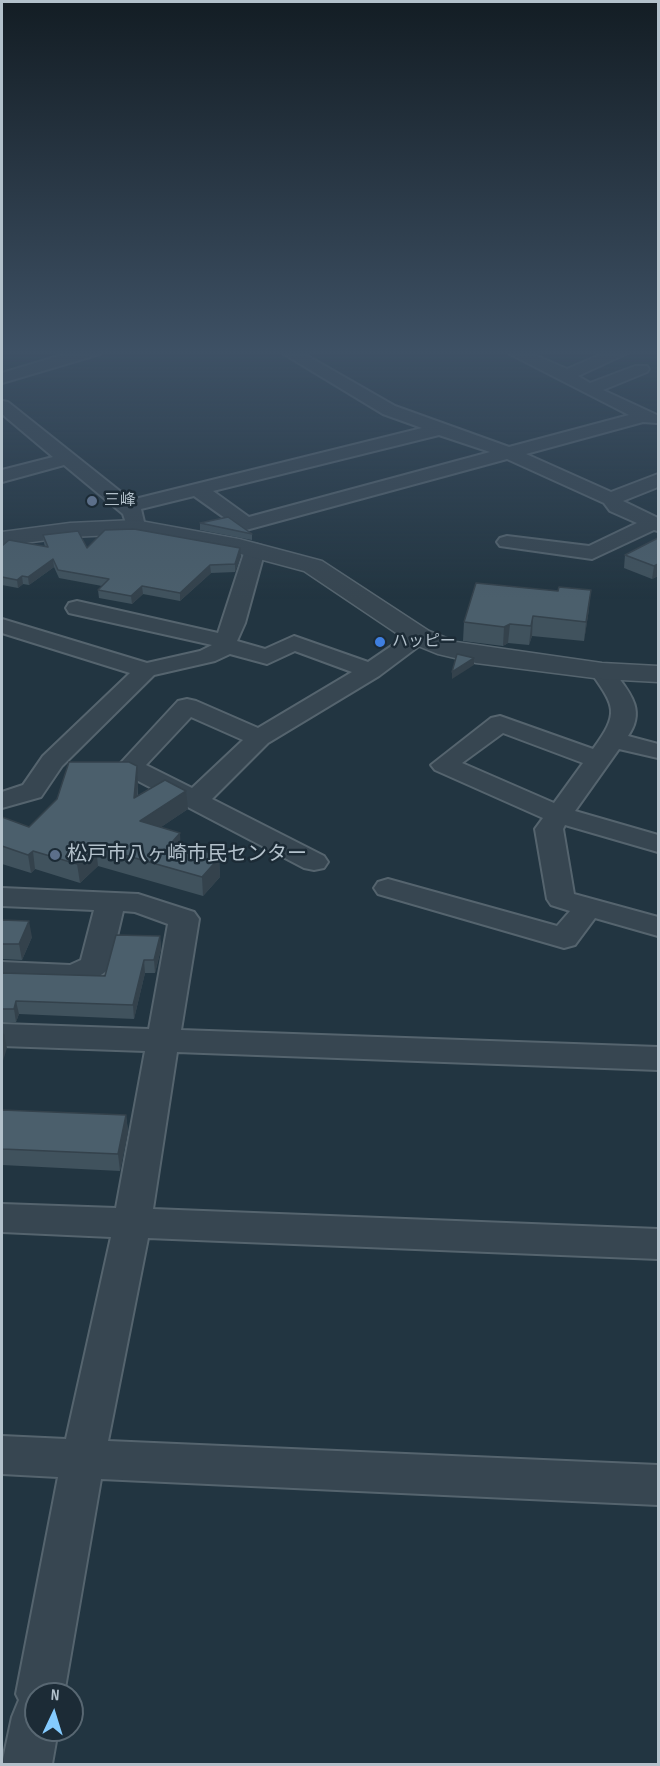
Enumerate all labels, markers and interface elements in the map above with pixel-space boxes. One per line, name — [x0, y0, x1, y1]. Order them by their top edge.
place label: 三峰 — [104, 491, 136, 511]
marker: 三峰 — [85, 494, 99, 508]
place label: ハッピー — [392, 632, 456, 652]
marker: ハッピー — [373, 635, 387, 649]
place label: 松戸市八ヶ崎市民センター — [67, 843, 307, 867]
marker: 松戸市八ヶ崎市民センター — [48, 848, 62, 862]
north arrow — [24, 1682, 84, 1742]
text: N — [50, 1686, 60, 1705]

